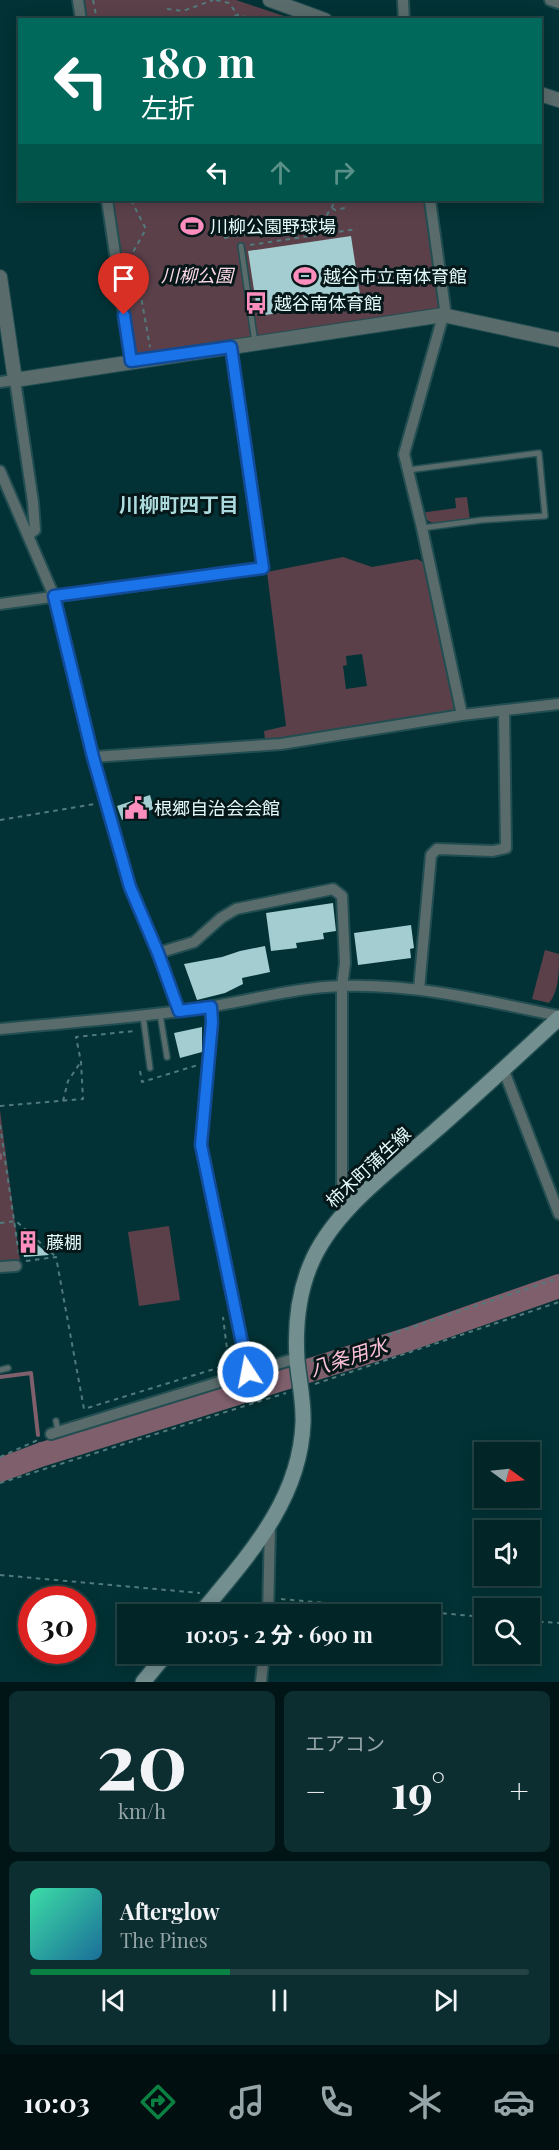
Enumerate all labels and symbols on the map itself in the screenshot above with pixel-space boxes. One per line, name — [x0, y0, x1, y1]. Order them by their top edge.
sports icon: 川柳公園野球場 — [179, 213, 205, 239]
place label: 川柳公園野球場 — [210, 214, 336, 238]
pin — [98, 253, 149, 315]
park label: 川柳公園 — [161, 263, 236, 287]
sports icon: 越谷市立南体育館 — [292, 263, 318, 289]
place label: 越谷市立南体育館 — [323, 264, 467, 288]
bus stop icon: 越谷南体育館 — [243, 290, 269, 316]
place label: 越谷南体育館 — [274, 291, 382, 315]
district label: 川柳町四丁目 — [119, 490, 239, 517]
public building icon: 根郷自治会会館 — [123, 795, 149, 821]
place label: 根郷自治会会館 — [154, 796, 280, 820]
street label: 柿木町蒲生線 — [320, 1121, 416, 1213]
building icon: 藤棚 — [15, 1229, 41, 1255]
place label: 藤棚 — [46, 1230, 82, 1254]
water label: 八条用水 — [306, 1330, 392, 1381]
position arrow — [216, 1340, 280, 1404]
north arrow — [474, 1442, 540, 1508]
speed limit sign: 30 — [18, 1586, 96, 1664]

